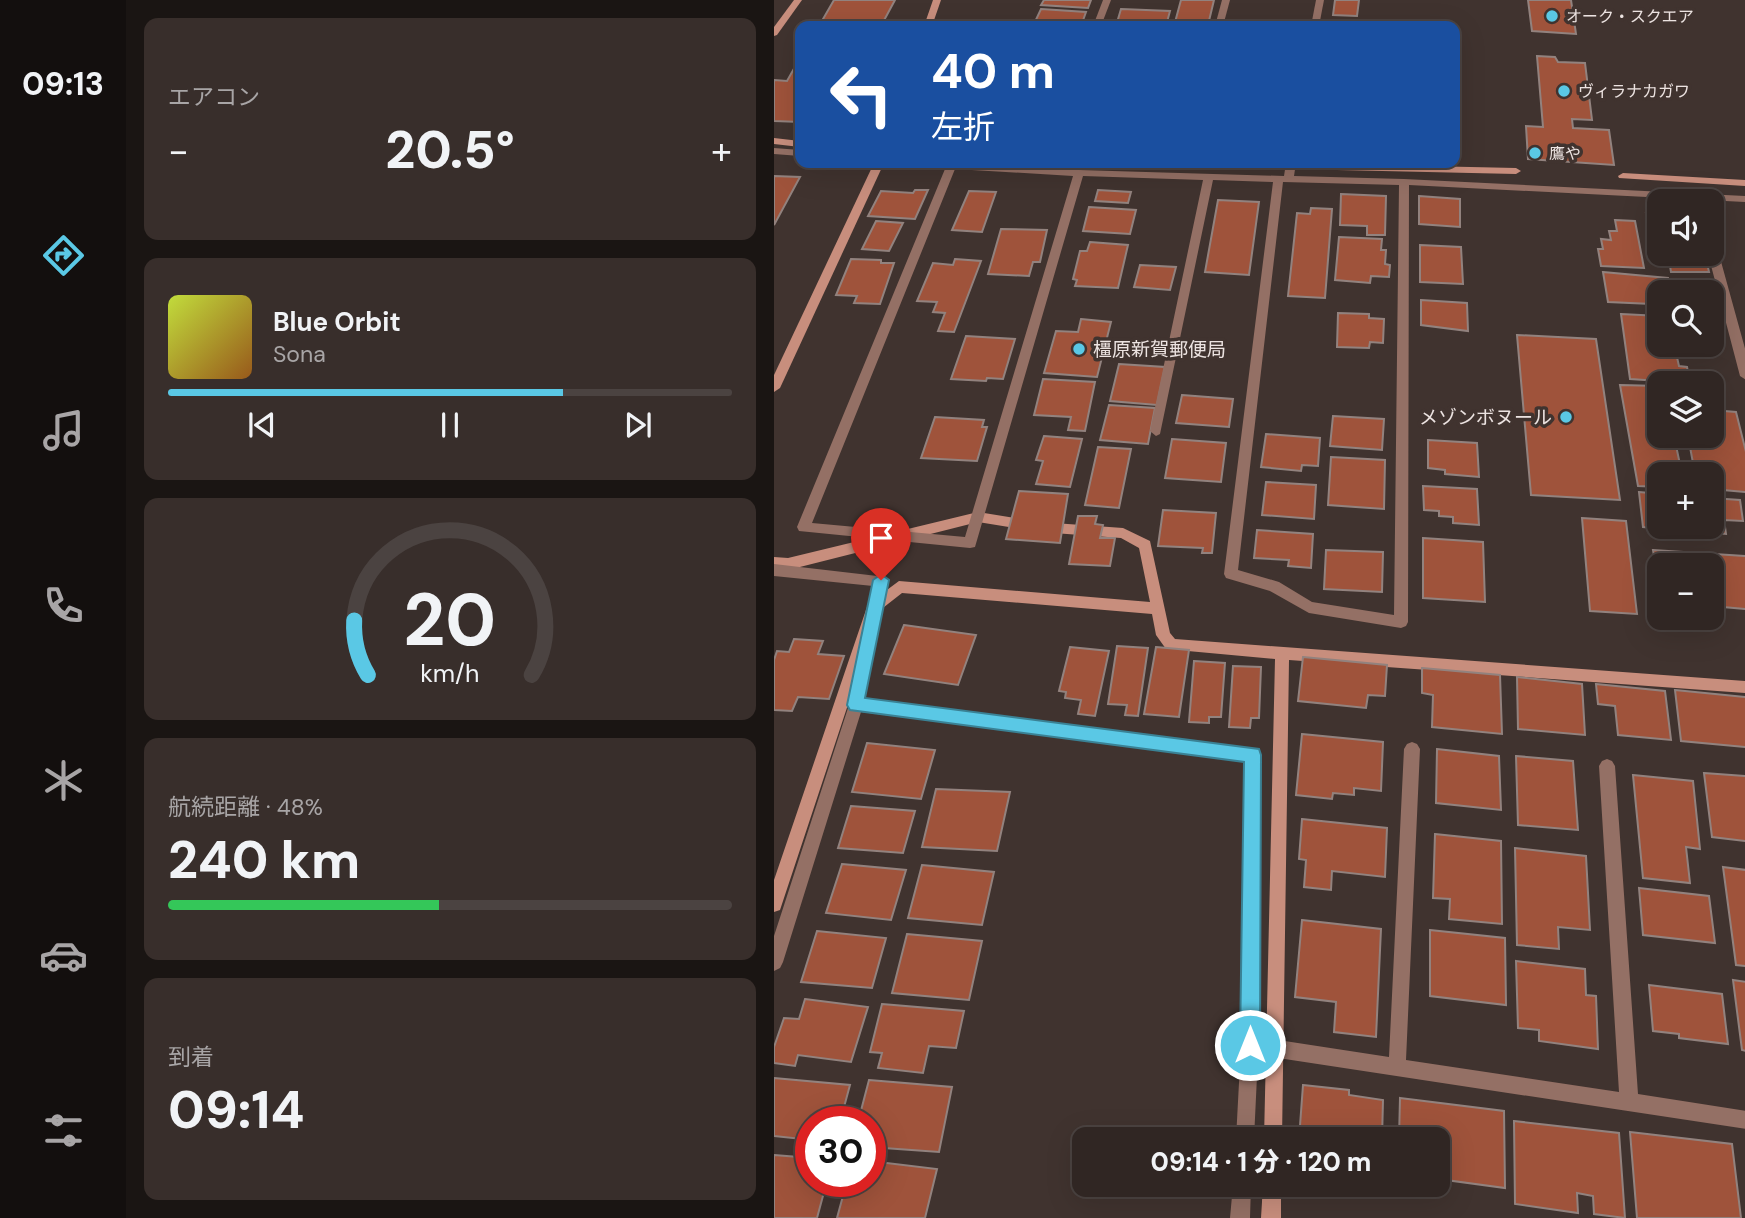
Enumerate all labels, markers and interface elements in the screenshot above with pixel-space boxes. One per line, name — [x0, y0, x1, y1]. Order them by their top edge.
place label: オーク・スクエア — [1566, 6, 1694, 27]
marker: オーク・スクエア — [1544, 8, 1560, 24]
text: 40 m — [931, 39, 1055, 103]
icon: left — [816, 49, 907, 140]
text: 09:13 — [22, 63, 104, 105]
place label: ヴィラナカガワ — [1578, 81, 1690, 102]
text: エアコン — [168, 82, 260, 112]
marker: ヴィラナカガワ — [1556, 83, 1572, 99]
text: 左折 — [931, 106, 995, 148]
text: 20.5° — [385, 116, 515, 184]
text: − — [168, 126, 189, 176]
text: + — [711, 126, 732, 176]
place label: 鷹や — [1549, 143, 1581, 164]
marker: 鷹や — [1527, 145, 1543, 161]
map controls — [1647, 189, 1724, 630]
button: sound — [1647, 189, 1724, 266]
icon: directions — [39, 231, 88, 280]
button: search — [1647, 280, 1724, 357]
text: Blue Orbit — [273, 305, 401, 339]
place label: 橿原新賀郵便局 — [1093, 337, 1226, 362]
text: Sona — [273, 339, 326, 369]
marker: 橿原新賀郵便局 — [1071, 341, 1087, 357]
button: layers — [1647, 371, 1724, 448]
place label: メゾンボヌール — [1419, 405, 1552, 430]
icon: music — [39, 406, 88, 455]
icon: previous — [243, 406, 281, 444]
icon: pause — [431, 406, 469, 444]
icon: next — [619, 406, 657, 444]
marker: メゾンボヌール — [1558, 409, 1574, 425]
button: + — [1647, 462, 1724, 539]
pin — [851, 508, 911, 580]
icon: arrive — [862, 519, 900, 557]
button: − — [1647, 553, 1724, 630]
text: 20 — [404, 573, 496, 668]
icon: phone — [39, 581, 88, 630]
text: km/h — [420, 657, 480, 690]
icon: climate — [39, 756, 88, 805]
text: 航続距離 · 48% — [168, 792, 323, 822]
text: 240 km — [168, 826, 360, 894]
icon: car — [39, 931, 88, 980]
position arrow — [1213, 1008, 1287, 1082]
text: 到着 — [168, 1042, 214, 1072]
text: 09:14 — [168, 1076, 305, 1144]
icon: filters — [39, 1106, 88, 1155]
speed limit sign: 30 — [795, 1106, 886, 1197]
text: 09:14 · 1 分 · 120 m — [1151, 1145, 1371, 1179]

